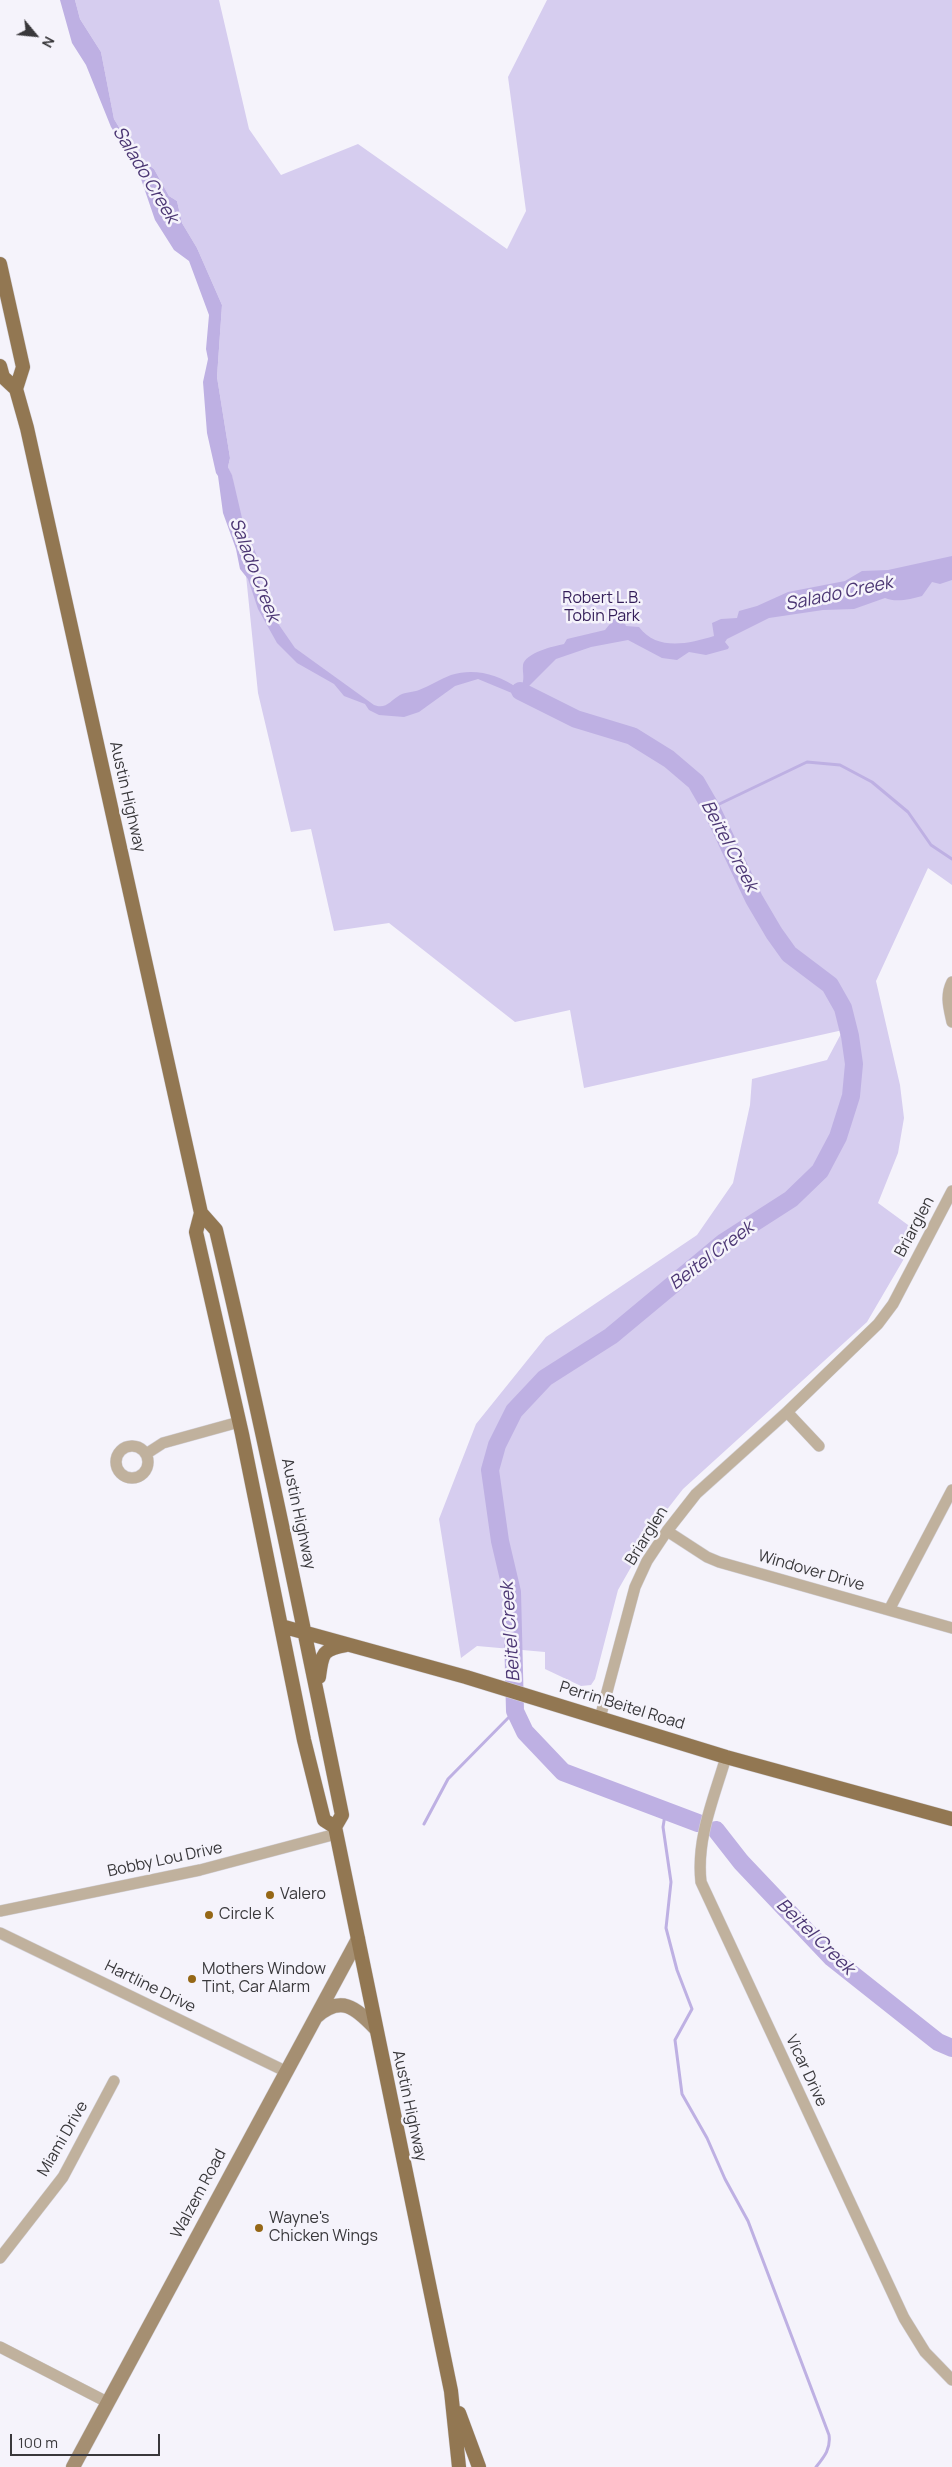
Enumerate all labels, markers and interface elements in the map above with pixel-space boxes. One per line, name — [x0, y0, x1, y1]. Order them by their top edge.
north arrow — [10, 10, 60, 60]
text: N — [38, 33, 59, 51]
water label: Salado Creek — [108, 123, 182, 227]
water label: Salado Creek — [224, 515, 284, 625]
water label: Salado Creek — [783, 572, 895, 616]
park label: Robert L.B. Tobin Park — [562, 589, 642, 627]
street label: Austin Highway — [105, 740, 149, 854]
water label: Beitel Creek — [696, 797, 762, 895]
street label: Briarglen — [891, 1194, 939, 1260]
water label: Beitel Creek — [666, 1217, 758, 1295]
street label: Austin Highway — [277, 1457, 319, 1571]
street label: Briarglen — [622, 1503, 672, 1569]
street label: Windover Drive — [755, 1547, 867, 1595]
water label: Beitel Creek — [497, 1581, 525, 1683]
street label: Perrin Beitel Road — [557, 1678, 687, 1734]
street label: Bobby Lou Drive — [106, 1838, 224, 1882]
place label: Valero — [280, 1885, 326, 1905]
marker: Valero — [264, 1889, 276, 1901]
water label: Beitel Creek — [771, 1894, 859, 1980]
place label: Circle K — [219, 1905, 274, 1925]
marker: Circle K — [203, 1909, 215, 1921]
street label: Hartline Drive — [101, 1957, 199, 2017]
place label: Mothers Window Tint, Car Alarm — [202, 1960, 326, 1998]
marker: Mothers Window Tint, Car Alarm — [186, 1973, 198, 1985]
street label: Vicar Drive — [781, 2032, 831, 2110]
street label: Austin Highway — [388, 2049, 430, 2163]
street label: Miami Drive — [34, 2098, 92, 2180]
street label: Walzem Road — [167, 2146, 231, 2242]
place label: Wayne's Chicken Wings — [269, 2209, 378, 2247]
marker: Wayne's Chicken Wings — [253, 2222, 265, 2234]
scale bar — [12, 2424, 162, 2456]
text: 100 m — [18, 2432, 58, 2453]

